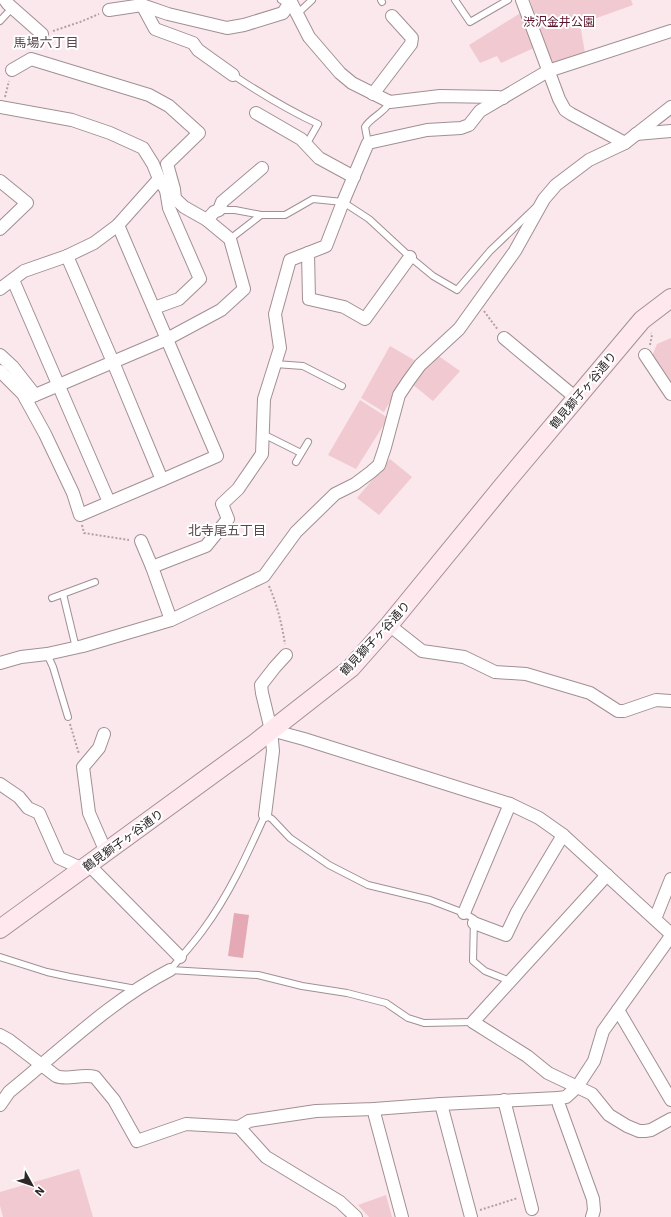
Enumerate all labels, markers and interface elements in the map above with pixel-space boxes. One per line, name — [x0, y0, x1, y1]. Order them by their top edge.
park label: 渋沢金井公園 — [523, 14, 595, 29]
district label: 馬場六丁目 — [13, 34, 79, 51]
street label: 鶴見獅子ヶ谷通り — [546, 348, 620, 432]
district label: 北寺尾五丁目 — [188, 522, 266, 539]
street label: 鶴見獅子ヶ谷通り — [337, 598, 413, 678]
street label: 鶴見獅子ヶ谷通り — [80, 806, 166, 874]
north arrow — [12, 1165, 52, 1205]
text: N — [32, 1184, 48, 1199]

